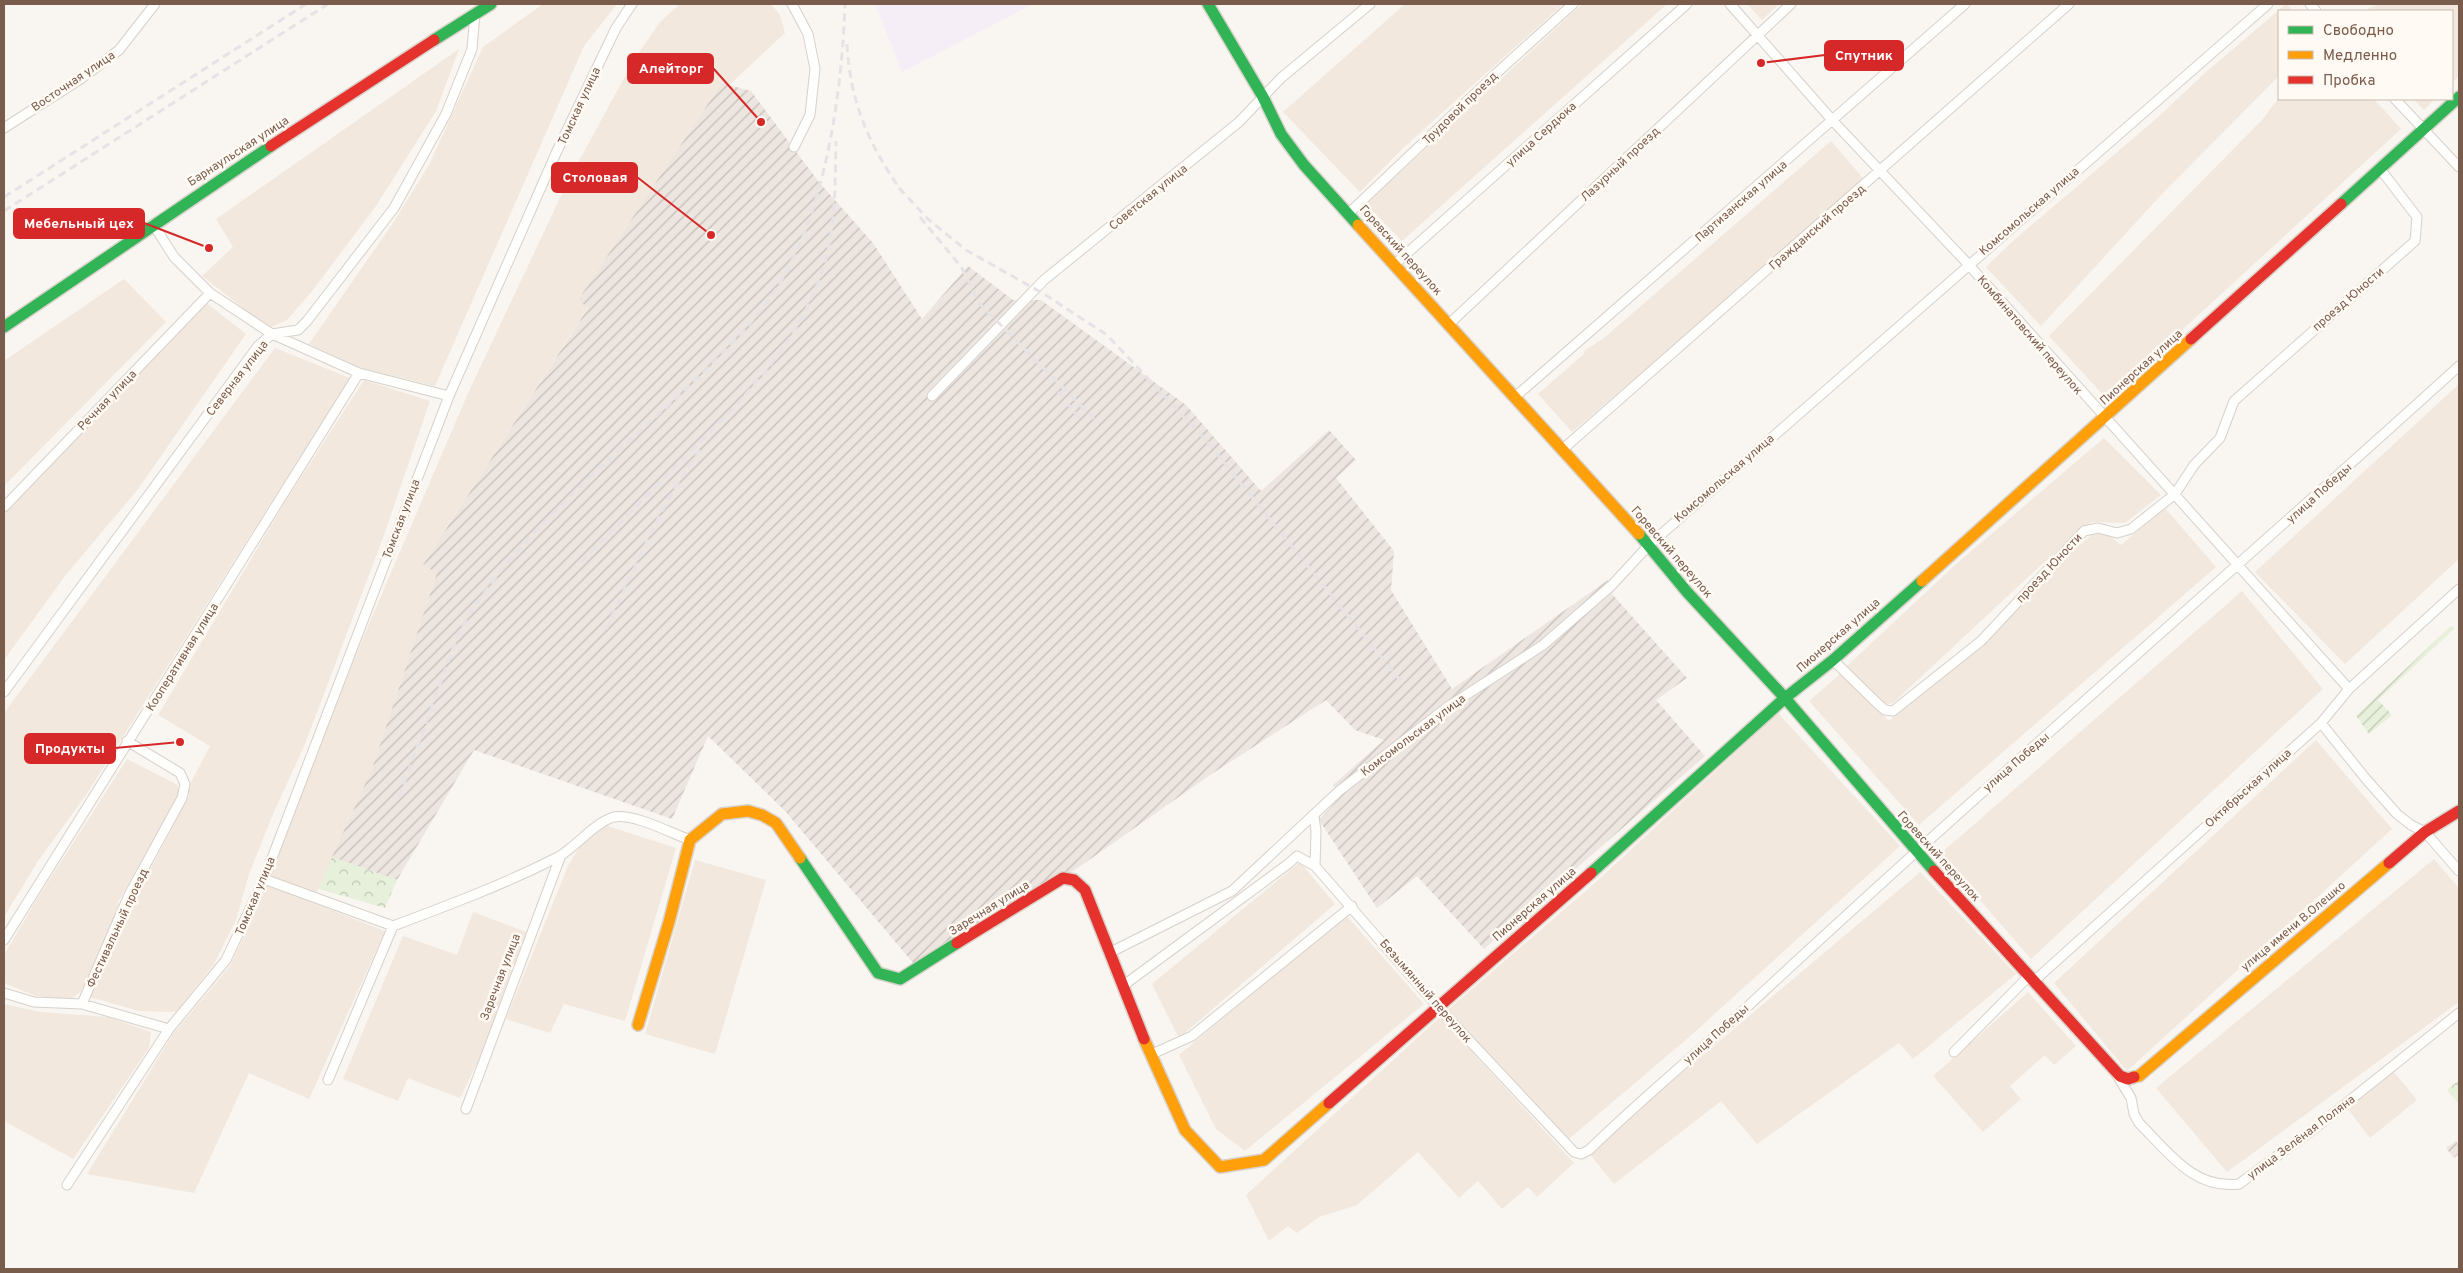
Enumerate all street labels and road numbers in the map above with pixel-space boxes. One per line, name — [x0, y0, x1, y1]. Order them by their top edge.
street label: Восточная улица — [29, 48, 119, 116]
street label: Томская улица — [555, 65, 605, 148]
street label: Трудовой проезд — [1420, 69, 1502, 149]
street label: улица Сердюка — [1503, 99, 1580, 171]
street label: Барнаульская улица — [185, 113, 292, 191]
street label: Лазурный проезд — [1578, 124, 1664, 206]
street label: Партизанская улица — [1692, 157, 1791, 246]
street label: Советская улица — [1106, 161, 1191, 234]
street label: Комсомольская улица — [1976, 164, 2083, 260]
street label: Гражданский проезд — [1766, 181, 1869, 274]
street label: Горевский переулок — [1355, 202, 1445, 299]
street label: проезд Юности — [2310, 264, 2388, 335]
street label: Комбинатовский переулок — [1973, 273, 2086, 399]
street label: Пионерская улица — [2097, 326, 2186, 409]
street label: Северная улица — [203, 337, 272, 420]
street label: Речная улица — [75, 367, 141, 435]
street label: Комсомольская улица — [1671, 431, 1778, 527]
street label: улица Победы — [2283, 460, 2356, 527]
street label: Томская улица — [379, 477, 424, 562]
street label: Горевский переулок — [1627, 503, 1716, 602]
street label: проезд Юности — [2013, 530, 2086, 607]
street label: Пионерская улица — [1793, 595, 1884, 677]
street label: Кооперативная улица — [143, 600, 223, 715]
street label: Комсомольская улица — [1358, 691, 1469, 780]
street label: улица Победы — [1980, 729, 2053, 796]
street label: Октябрьская улица — [2202, 746, 2295, 832]
street label: Горевский переулок — [1893, 808, 1983, 905]
street label: Томская улица — [232, 855, 280, 938]
street label: Пионерская улица — [1489, 864, 1580, 946]
street label: Фестивальный проезд — [83, 866, 153, 991]
street label: Заречная улица — [946, 878, 1033, 940]
street label: улица имени В.Олешко — [2238, 878, 2350, 975]
street label: Заречная улица — [477, 932, 525, 1023]
street label: Безымянный переулок — [1376, 936, 1475, 1047]
street label: улица Победы — [1680, 1001, 1753, 1068]
street label: улица Зелёная Поляна — [2244, 1092, 2359, 1184]

